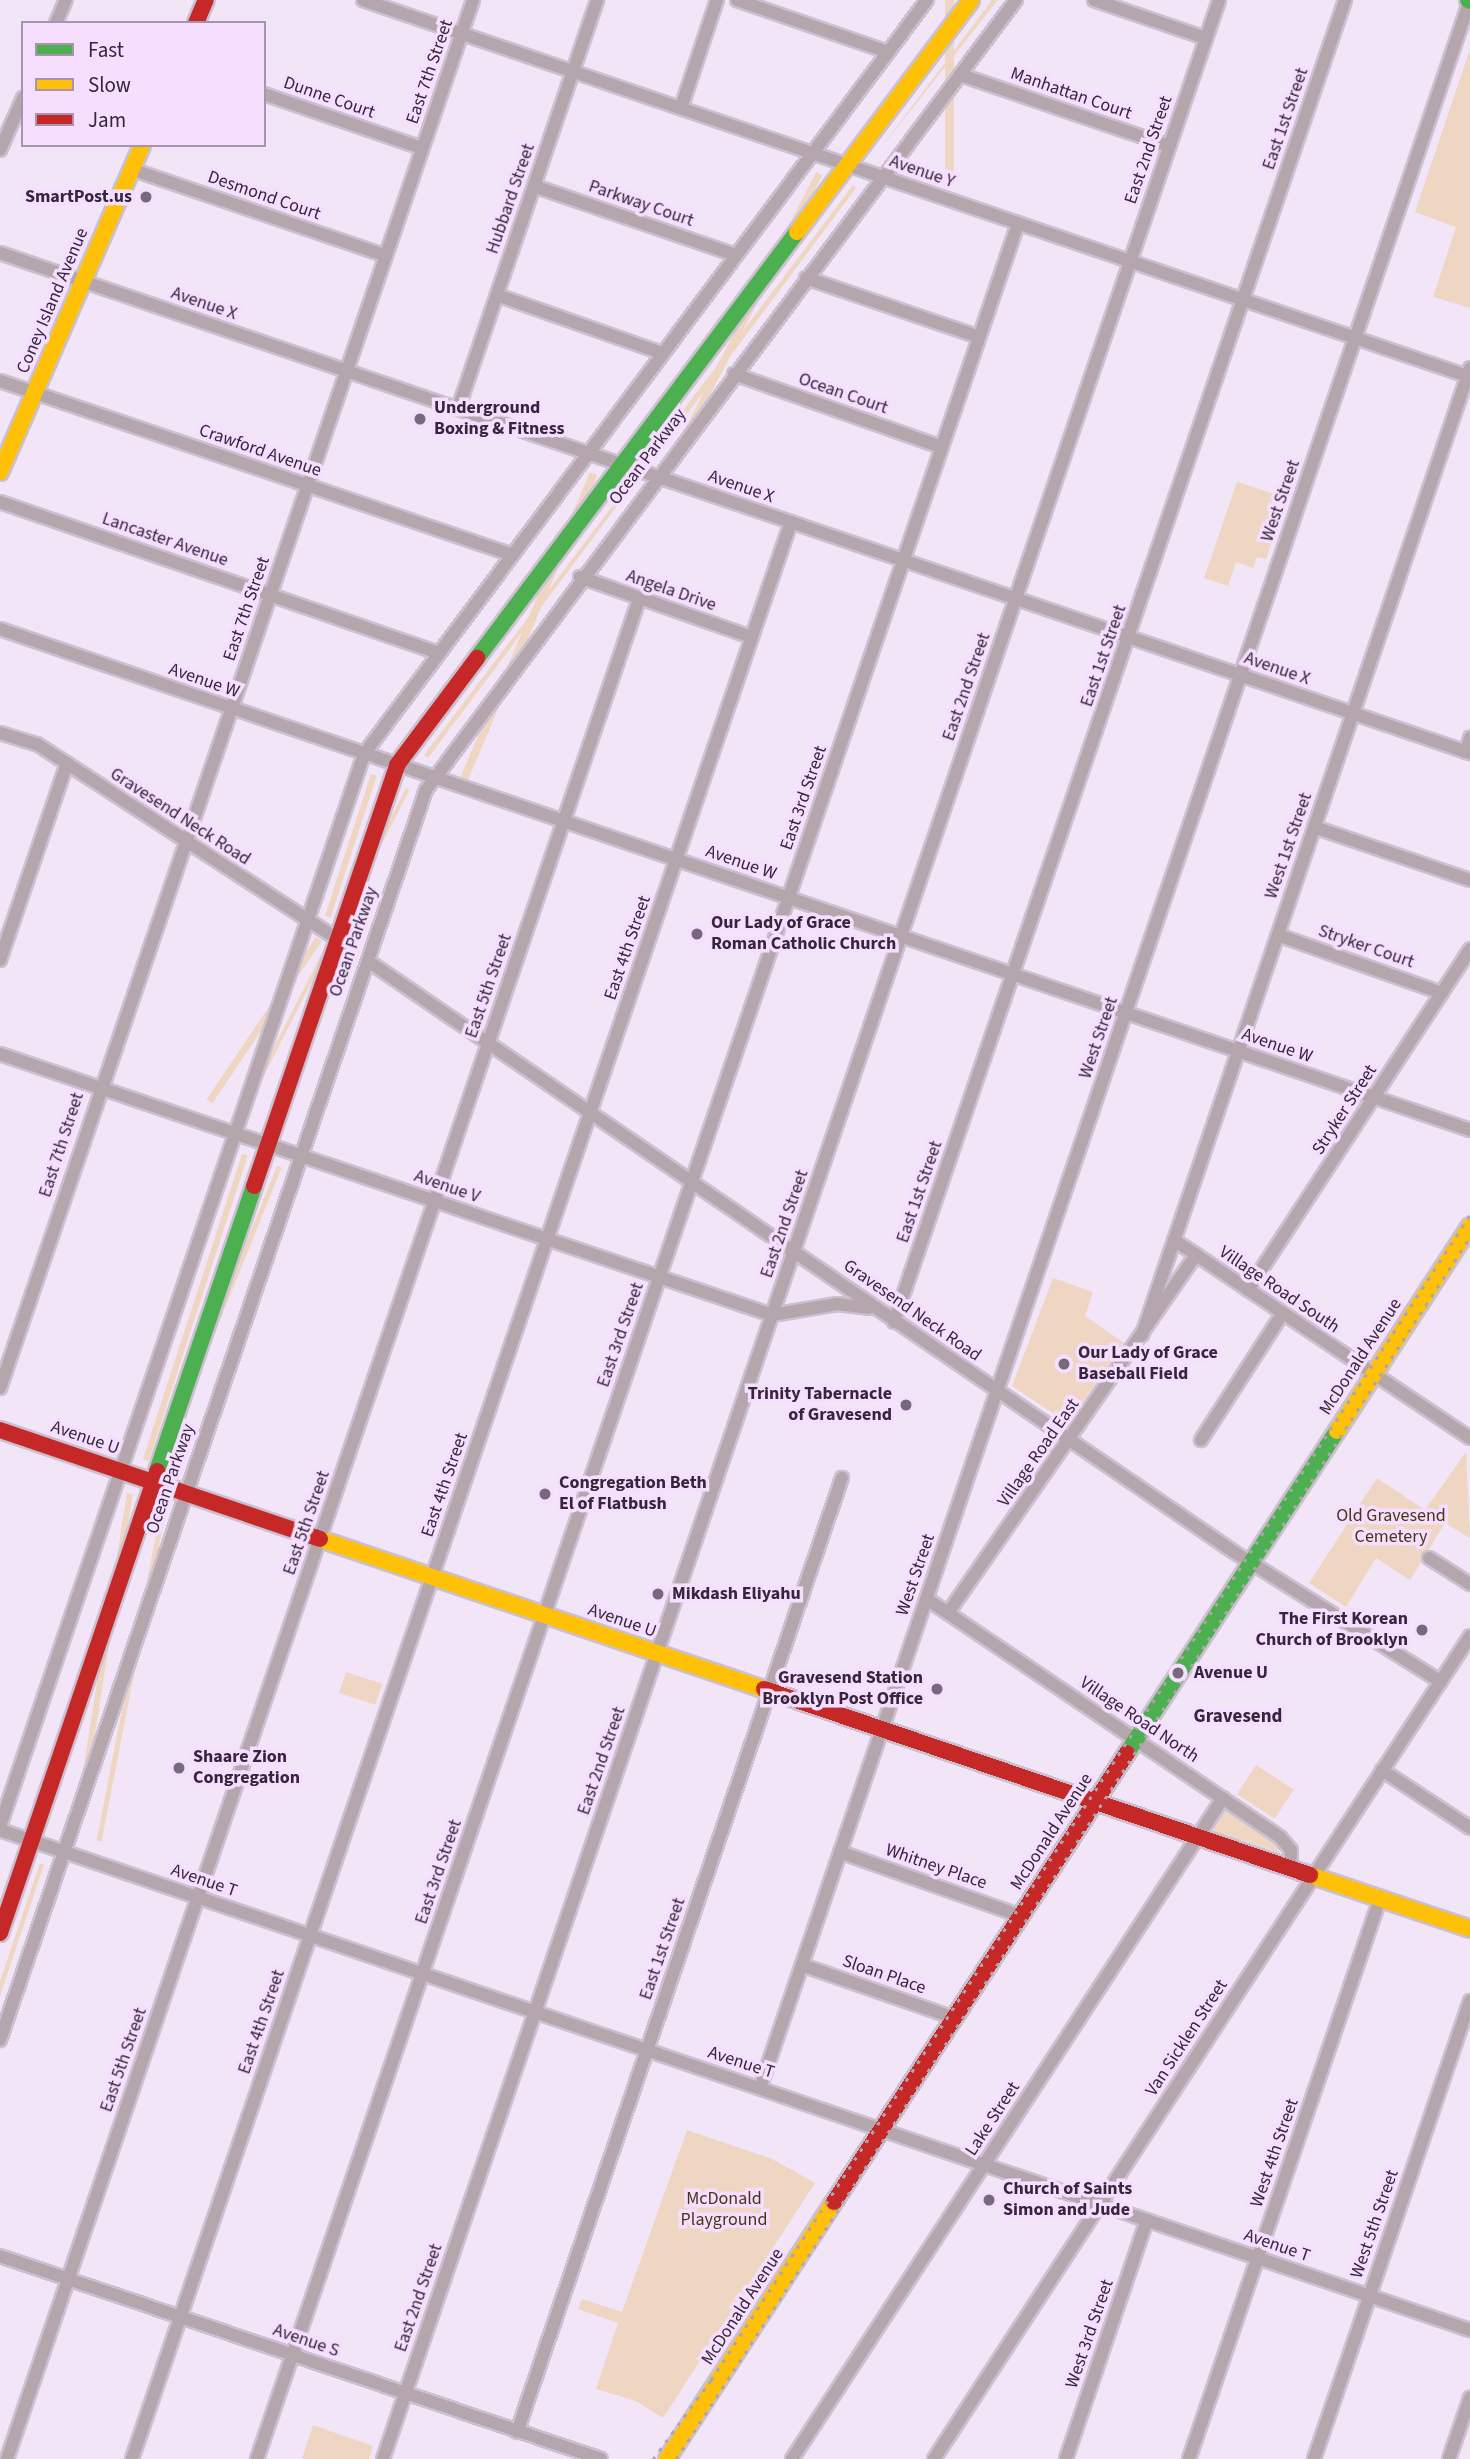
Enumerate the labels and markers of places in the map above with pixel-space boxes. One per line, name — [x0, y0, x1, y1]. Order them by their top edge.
place label: SmartPost.us — [25, 186, 132, 208]
marker: SmartPost.us — [138, 189, 154, 205]
place label: Underground Boxing & Fitness — [434, 398, 565, 440]
marker: Underground Boxing & Fitness — [412, 411, 428, 427]
place label: Our Lady of Grace Roman Catholic Church — [711, 913, 896, 956]
marker: Our Lady of Grace Roman Catholic Church — [689, 926, 705, 942]
place label: Our Lady of Grace Baseball Field — [1078, 1343, 1218, 1386]
marker: Our Lady of Grace Baseball Field — [1056, 1356, 1072, 1372]
place label: Trinity Tabernacle of Gravesend — [748, 1384, 892, 1426]
marker: Trinity Tabernacle of Gravesend — [898, 1397, 914, 1413]
place label: Congregation Beth El of Flatbush — [559, 1473, 707, 1516]
marker: Congregation Beth El of Flatbush — [537, 1486, 553, 1502]
place label: Mikdash Eliyahu — [672, 1583, 801, 1605]
marker: Mikdash Eliyahu — [650, 1586, 666, 1602]
place label: The First Korean Church of Brooklyn — [1256, 1609, 1408, 1652]
marker: The First Korean Church of Brooklyn — [1414, 1622, 1430, 1638]
place label: Avenue U — [1194, 1662, 1268, 1684]
marker: Avenue U — [1168, 1663, 1188, 1683]
place label: Gravesend Station Brooklyn Post Office — [762, 1668, 923, 1710]
marker: Gravesend Station Brooklyn Post Office — [929, 1681, 945, 1697]
place label: Shaare Zion Congregation — [193, 1747, 300, 1790]
marker: Shaare Zion Congregation — [171, 1760, 187, 1776]
place label: Church of Saints Simon and Jude — [1003, 2179, 1132, 2222]
marker: Church of Saints Simon and Jude — [981, 2192, 997, 2208]

